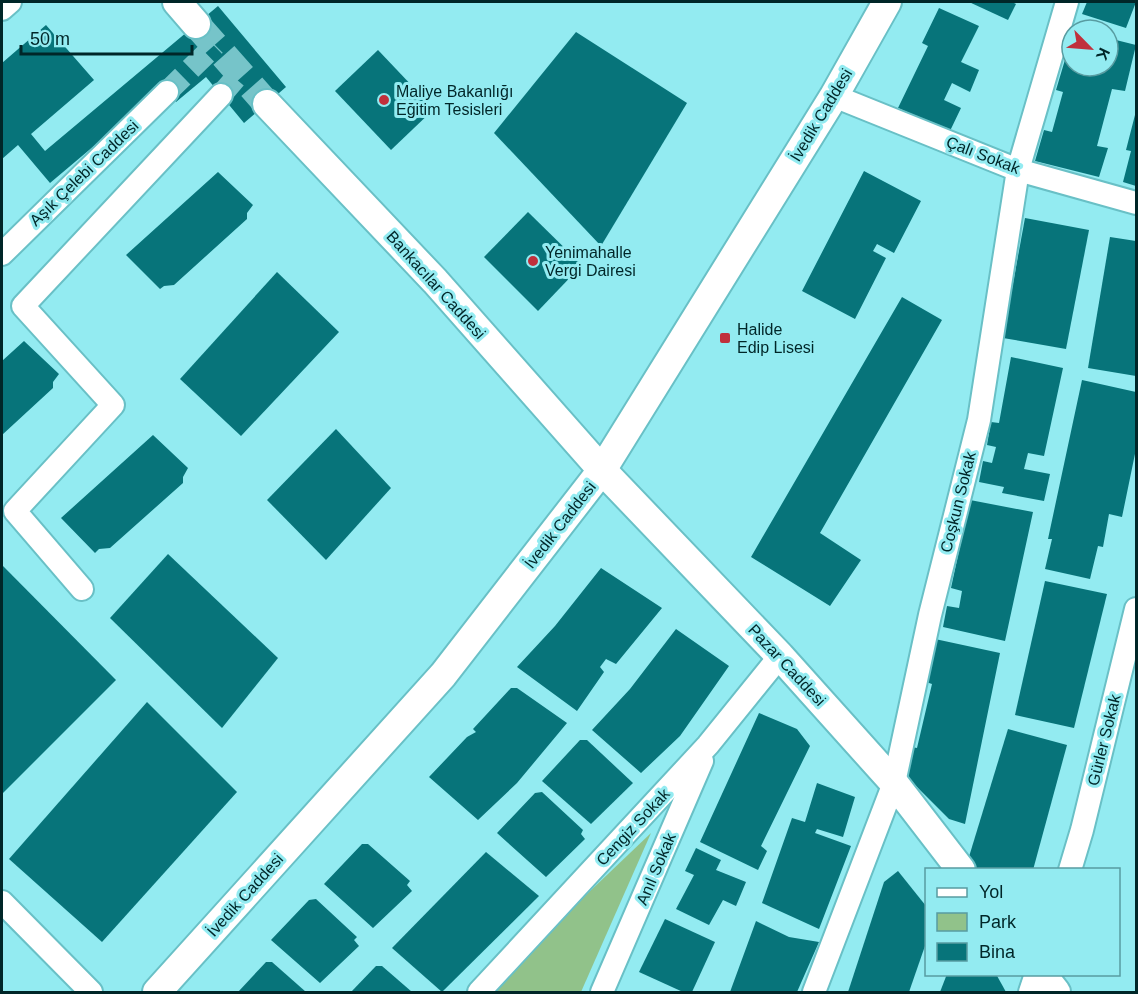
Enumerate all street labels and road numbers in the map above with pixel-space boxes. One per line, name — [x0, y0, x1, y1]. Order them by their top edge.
street label: İvedik Caddesi — [786, 65, 855, 164]
street label: Aşık Çelebi Caddesi — [26, 117, 142, 229]
street label: Çalı Sokak — [944, 133, 1023, 177]
street label: Bankacılar Caddesi — [383, 228, 489, 342]
street label: Coşkun Sokak — [937, 449, 979, 554]
street label: İvedik Caddesi — [520, 478, 599, 572]
street label: Pazar Caddesi — [745, 621, 829, 709]
street label: Gürler Sokak — [1084, 692, 1124, 787]
street label: Cengiz Sokak — [593, 784, 674, 869]
street label: Anıl Sokak — [633, 830, 679, 908]
street label: İvedik Caddesi — [203, 850, 286, 940]

